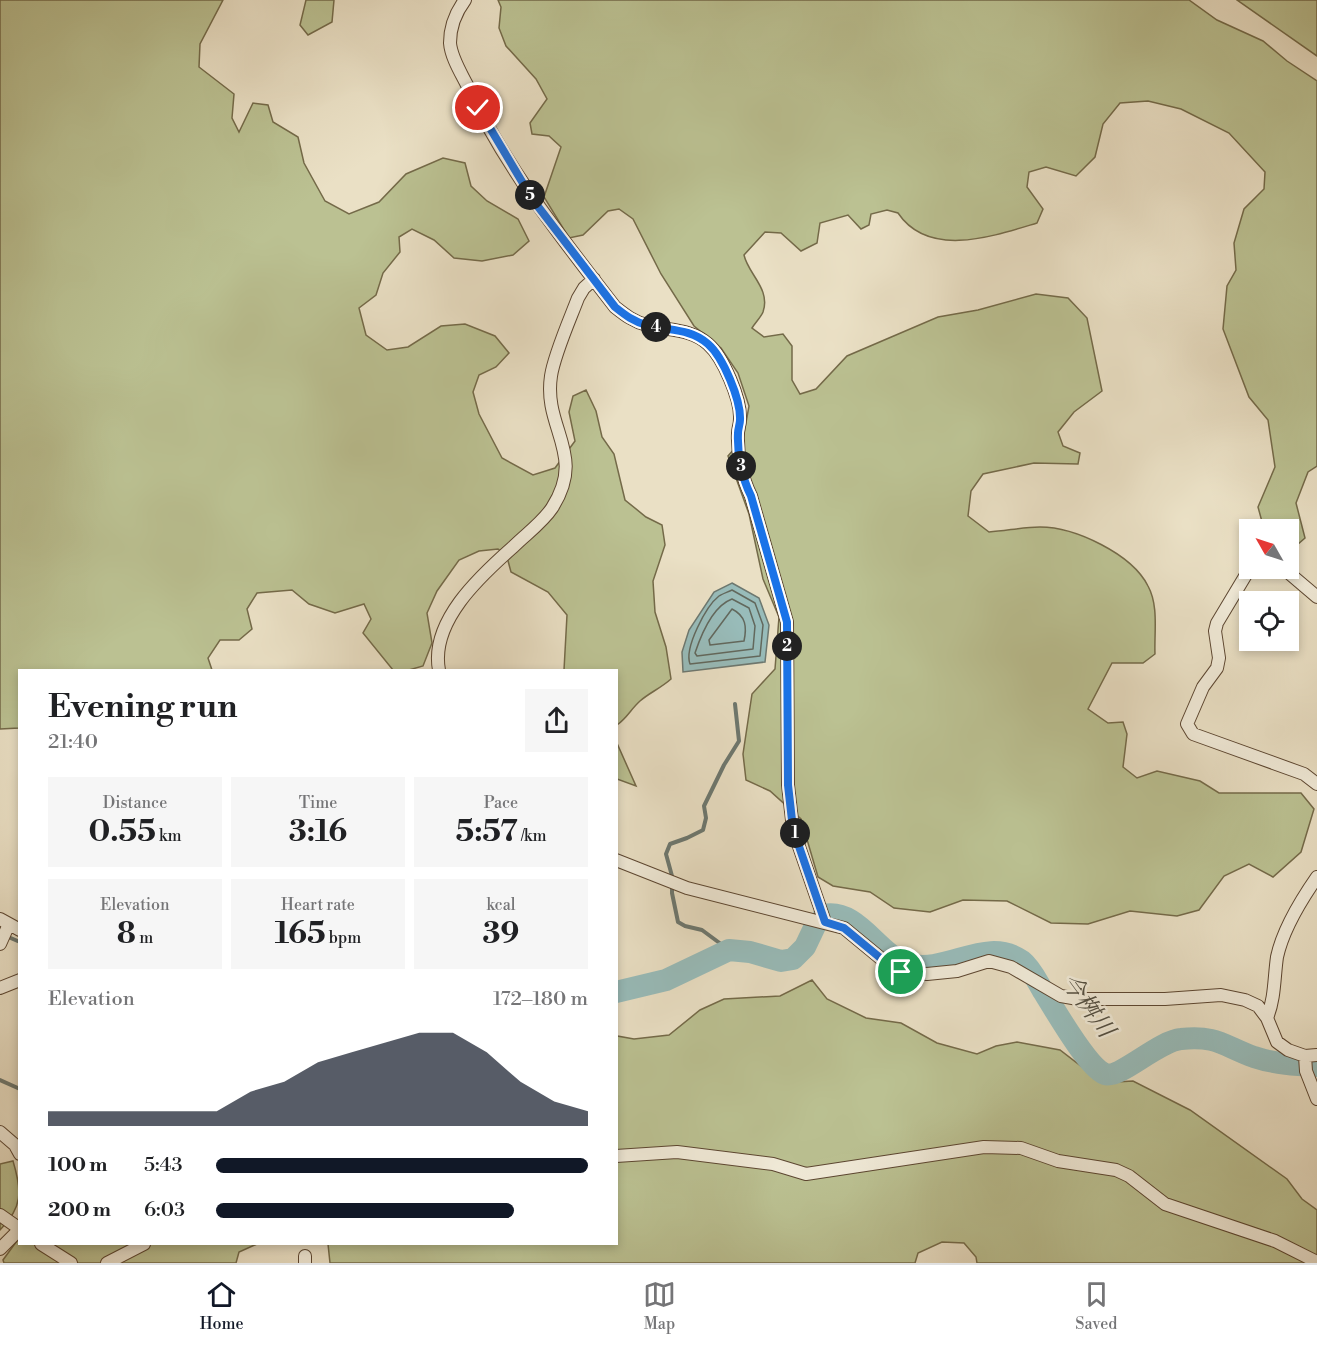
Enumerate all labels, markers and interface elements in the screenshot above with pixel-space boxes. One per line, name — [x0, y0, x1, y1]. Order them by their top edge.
pin — [452, 82, 503, 133]
icon: check — [461, 91, 494, 124]
pin: 5 — [515, 180, 545, 210]
text: 5 — [525, 185, 535, 205]
pin: 4 — [641, 312, 671, 342]
text: 4 — [651, 317, 661, 337]
pin: 3 — [726, 451, 756, 481]
text: 3 — [736, 456, 746, 476]
north arrow — [1239, 519, 1299, 579]
map controls — [1239, 519, 1299, 651]
button: locate — [1239, 591, 1299, 651]
pin: 2 — [772, 631, 802, 661]
text: 2 — [782, 636, 792, 656]
text: Evening run — [48, 687, 237, 728]
button: share — [525, 689, 588, 752]
text: 21:40 — [48, 730, 98, 755]
text: Distance — [103, 793, 167, 813]
text: Time — [299, 793, 337, 813]
text: Pace — [484, 793, 518, 813]
text: 0.55 — [89, 813, 156, 851]
text: 3:16 — [289, 813, 347, 851]
text: 5:57 — [456, 813, 518, 851]
pin: 1 — [780, 818, 810, 848]
text: 1 — [791, 823, 799, 843]
text: km — [156, 826, 181, 846]
text: /km — [518, 826, 546, 846]
text: Elevation — [100, 895, 170, 915]
text: Heart rate — [281, 895, 355, 915]
text: kcal — [486, 895, 516, 915]
text: 8 — [117, 915, 136, 953]
text: 165 — [275, 915, 326, 953]
text: 39 — [483, 915, 519, 953]
text: m — [136, 928, 153, 948]
text: bpm — [326, 928, 361, 948]
pin — [875, 946, 926, 997]
icon: arrive — [884, 955, 917, 988]
water label: 今桝川 — [1054, 968, 1122, 1046]
text: Elevation — [48, 987, 135, 1012]
text: 172–180 m — [493, 987, 588, 1012]
text: 100 m — [48, 1153, 107, 1178]
text: 5:43 — [144, 1153, 182, 1178]
text: 200 m — [48, 1198, 111, 1223]
text: 6:03 — [144, 1198, 185, 1223]
tab: Home — [200, 1278, 244, 1334]
tab: Map — [643, 1278, 676, 1334]
tab: Saved — [1075, 1278, 1117, 1334]

